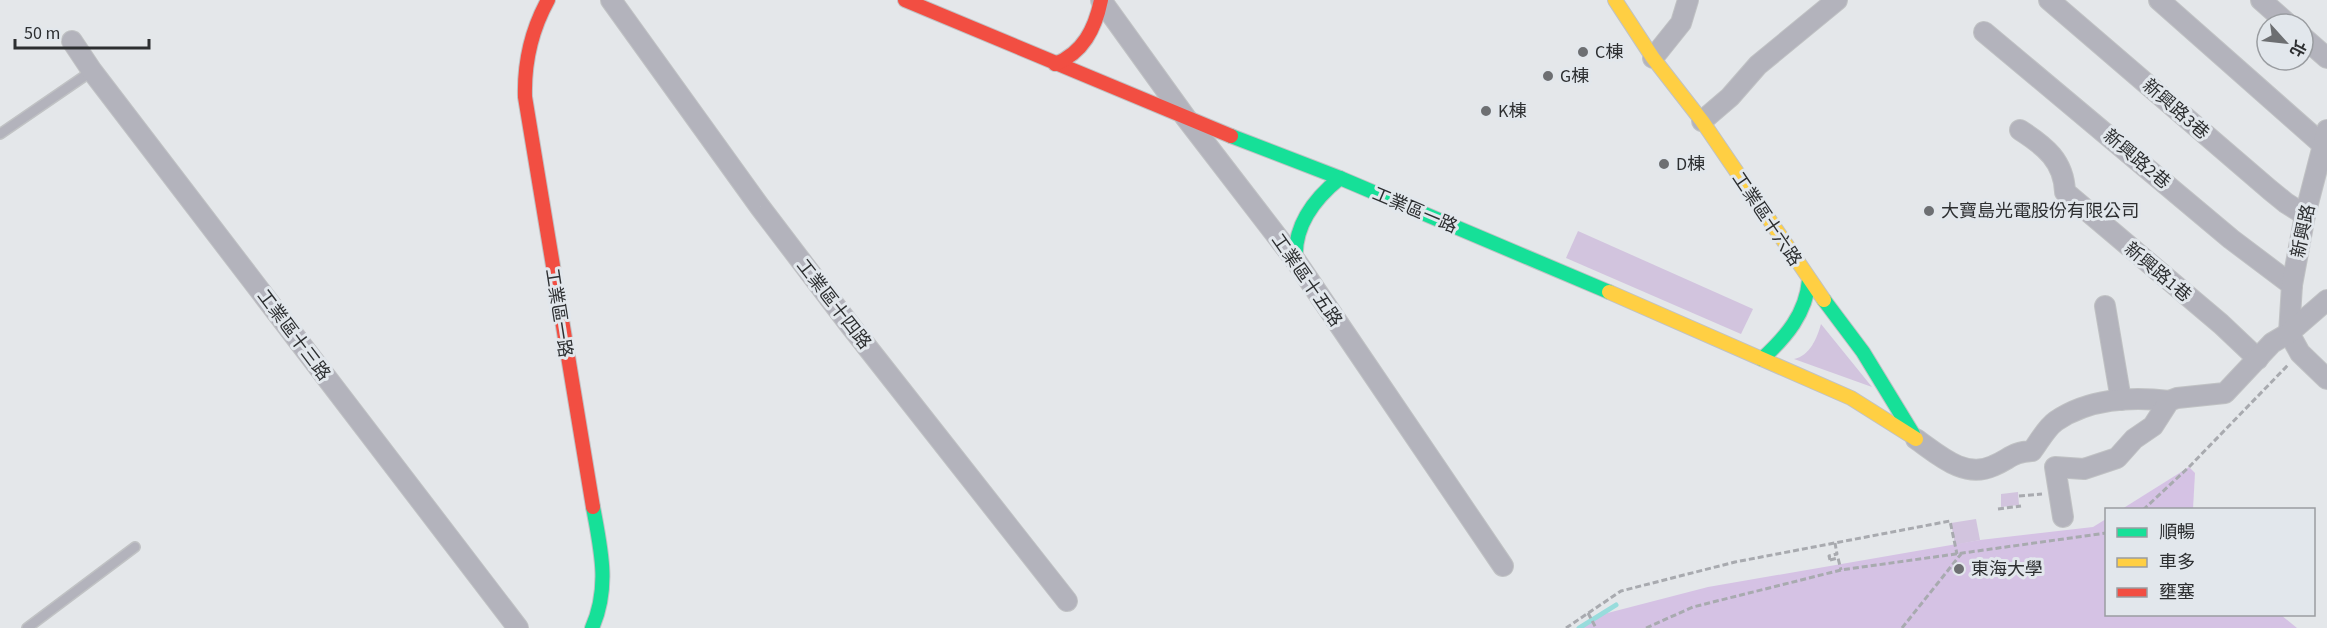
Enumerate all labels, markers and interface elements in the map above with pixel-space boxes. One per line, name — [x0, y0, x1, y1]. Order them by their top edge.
scale bar — [15, 12, 148, 50]
north arrow — [2255, 12, 2315, 72]
text: 50 m — [24, 21, 60, 46]
text: 北 — [2284, 36, 2311, 60]
place label: C棟 — [1595, 40, 1623, 65]
marker: C棟 — [1576, 45, 1590, 59]
place label: G棟 — [1560, 64, 1589, 89]
marker: G棟 — [1541, 69, 1555, 83]
street label: 新興路3巷 — [2137, 73, 2214, 145]
place label: K棟 — [1498, 99, 1526, 124]
marker: K棟 — [1479, 104, 1493, 118]
street label: 新興路2巷 — [2098, 124, 2176, 195]
place label: D棟 — [1676, 152, 1705, 177]
marker: D棟 — [1657, 157, 1671, 171]
street label: 工業區十六路 — [1726, 168, 1807, 271]
street label: 工業區一路 — [1368, 181, 1461, 240]
place label: 大寶島光電股份有限公司 — [1941, 199, 2139, 224]
street label: 新興路 — [2286, 202, 2321, 260]
marker: 大寶島光電股份有限公司 — [1922, 204, 1936, 218]
street label: 工業區十五路 — [1265, 229, 1348, 332]
street label: 新興路1巷 — [2119, 237, 2197, 308]
street label: 工業區十四路 — [791, 254, 877, 355]
street label: 工業區一路 — [539, 267, 578, 359]
street label: 工業區十三路 — [251, 285, 336, 386]
legend — [2105, 508, 2315, 616]
text: 順暢 — [2159, 520, 2195, 545]
text: 車多 — [2159, 550, 2195, 575]
place label: 東海大學 — [1971, 557, 2043, 582]
marker: 東海大學 — [1952, 562, 1966, 576]
text: 壅塞 — [2159, 580, 2195, 605]

